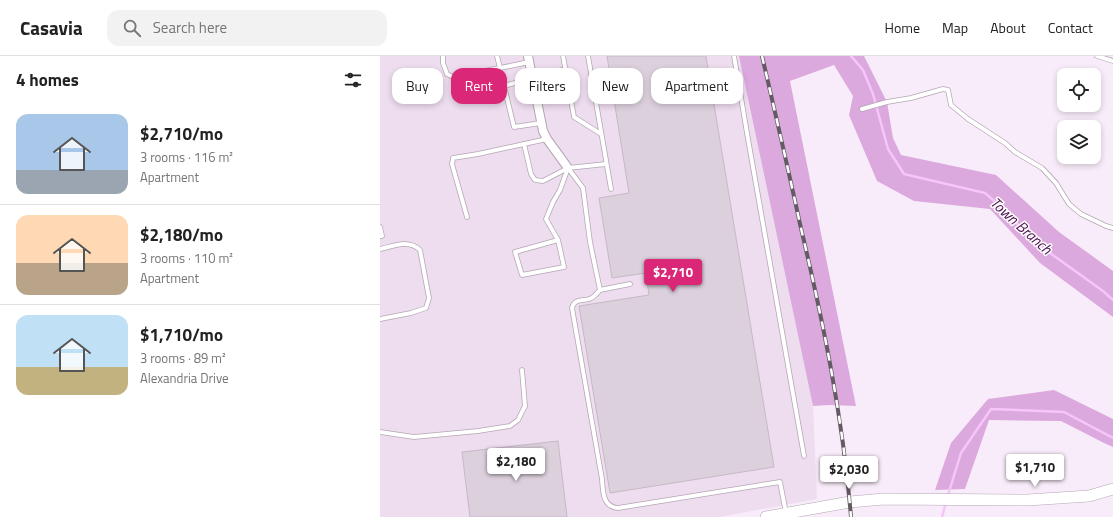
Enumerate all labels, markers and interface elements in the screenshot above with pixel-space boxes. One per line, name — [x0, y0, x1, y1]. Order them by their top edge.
search box — [107, 10, 387, 46]
text: Casavia — [20, 13, 83, 42]
text: Search here — [153, 16, 227, 39]
icon: search — [121, 17, 143, 39]
text: Home — [885, 17, 920, 38]
text: Map — [942, 17, 968, 38]
text: About — [990, 17, 1026, 38]
text: Contact — [1048, 17, 1093, 38]
text: 4 homes — [16, 67, 79, 93]
chip: Buy — [392, 68, 443, 104]
chip: Rent — [451, 68, 507, 104]
chip: Filters — [515, 68, 580, 104]
chip: New — [588, 68, 643, 104]
chip: Apartment — [651, 68, 743, 104]
map controls — [1057, 68, 1101, 164]
button: locate — [1057, 68, 1101, 112]
icon: filters — [342, 69, 364, 91]
button: layers — [1057, 120, 1101, 164]
text: $2,710/mo — [140, 121, 223, 147]
icon: home — [48, 130, 96, 178]
text: 3 rooms · 116 m² — [140, 147, 233, 167]
text: Apartment — [140, 167, 199, 187]
water label: Town Branch — [985, 191, 1058, 260]
text: $2,180/mo — [140, 222, 223, 248]
icon: home — [48, 231, 96, 279]
text: 3 rooms · 110 m² — [140, 248, 233, 268]
pin: $2,710 — [640, 259, 706, 293]
text: $2,710 — [653, 262, 693, 282]
text: Apartment — [140, 268, 199, 288]
text: $1,710/mo — [140, 322, 223, 348]
icon: home — [48, 331, 96, 379]
text: 3 rooms · 89 m² — [140, 348, 226, 368]
text: Alexandria Drive — [140, 368, 229, 388]
pin: $2,180 — [483, 448, 549, 482]
text: $2,180 — [496, 451, 536, 471]
pin: $1,710 — [1002, 454, 1068, 488]
pin: $2,030 — [816, 456, 882, 490]
text: $1,710 — [1015, 457, 1055, 477]
text: $2,030 — [829, 459, 869, 479]

